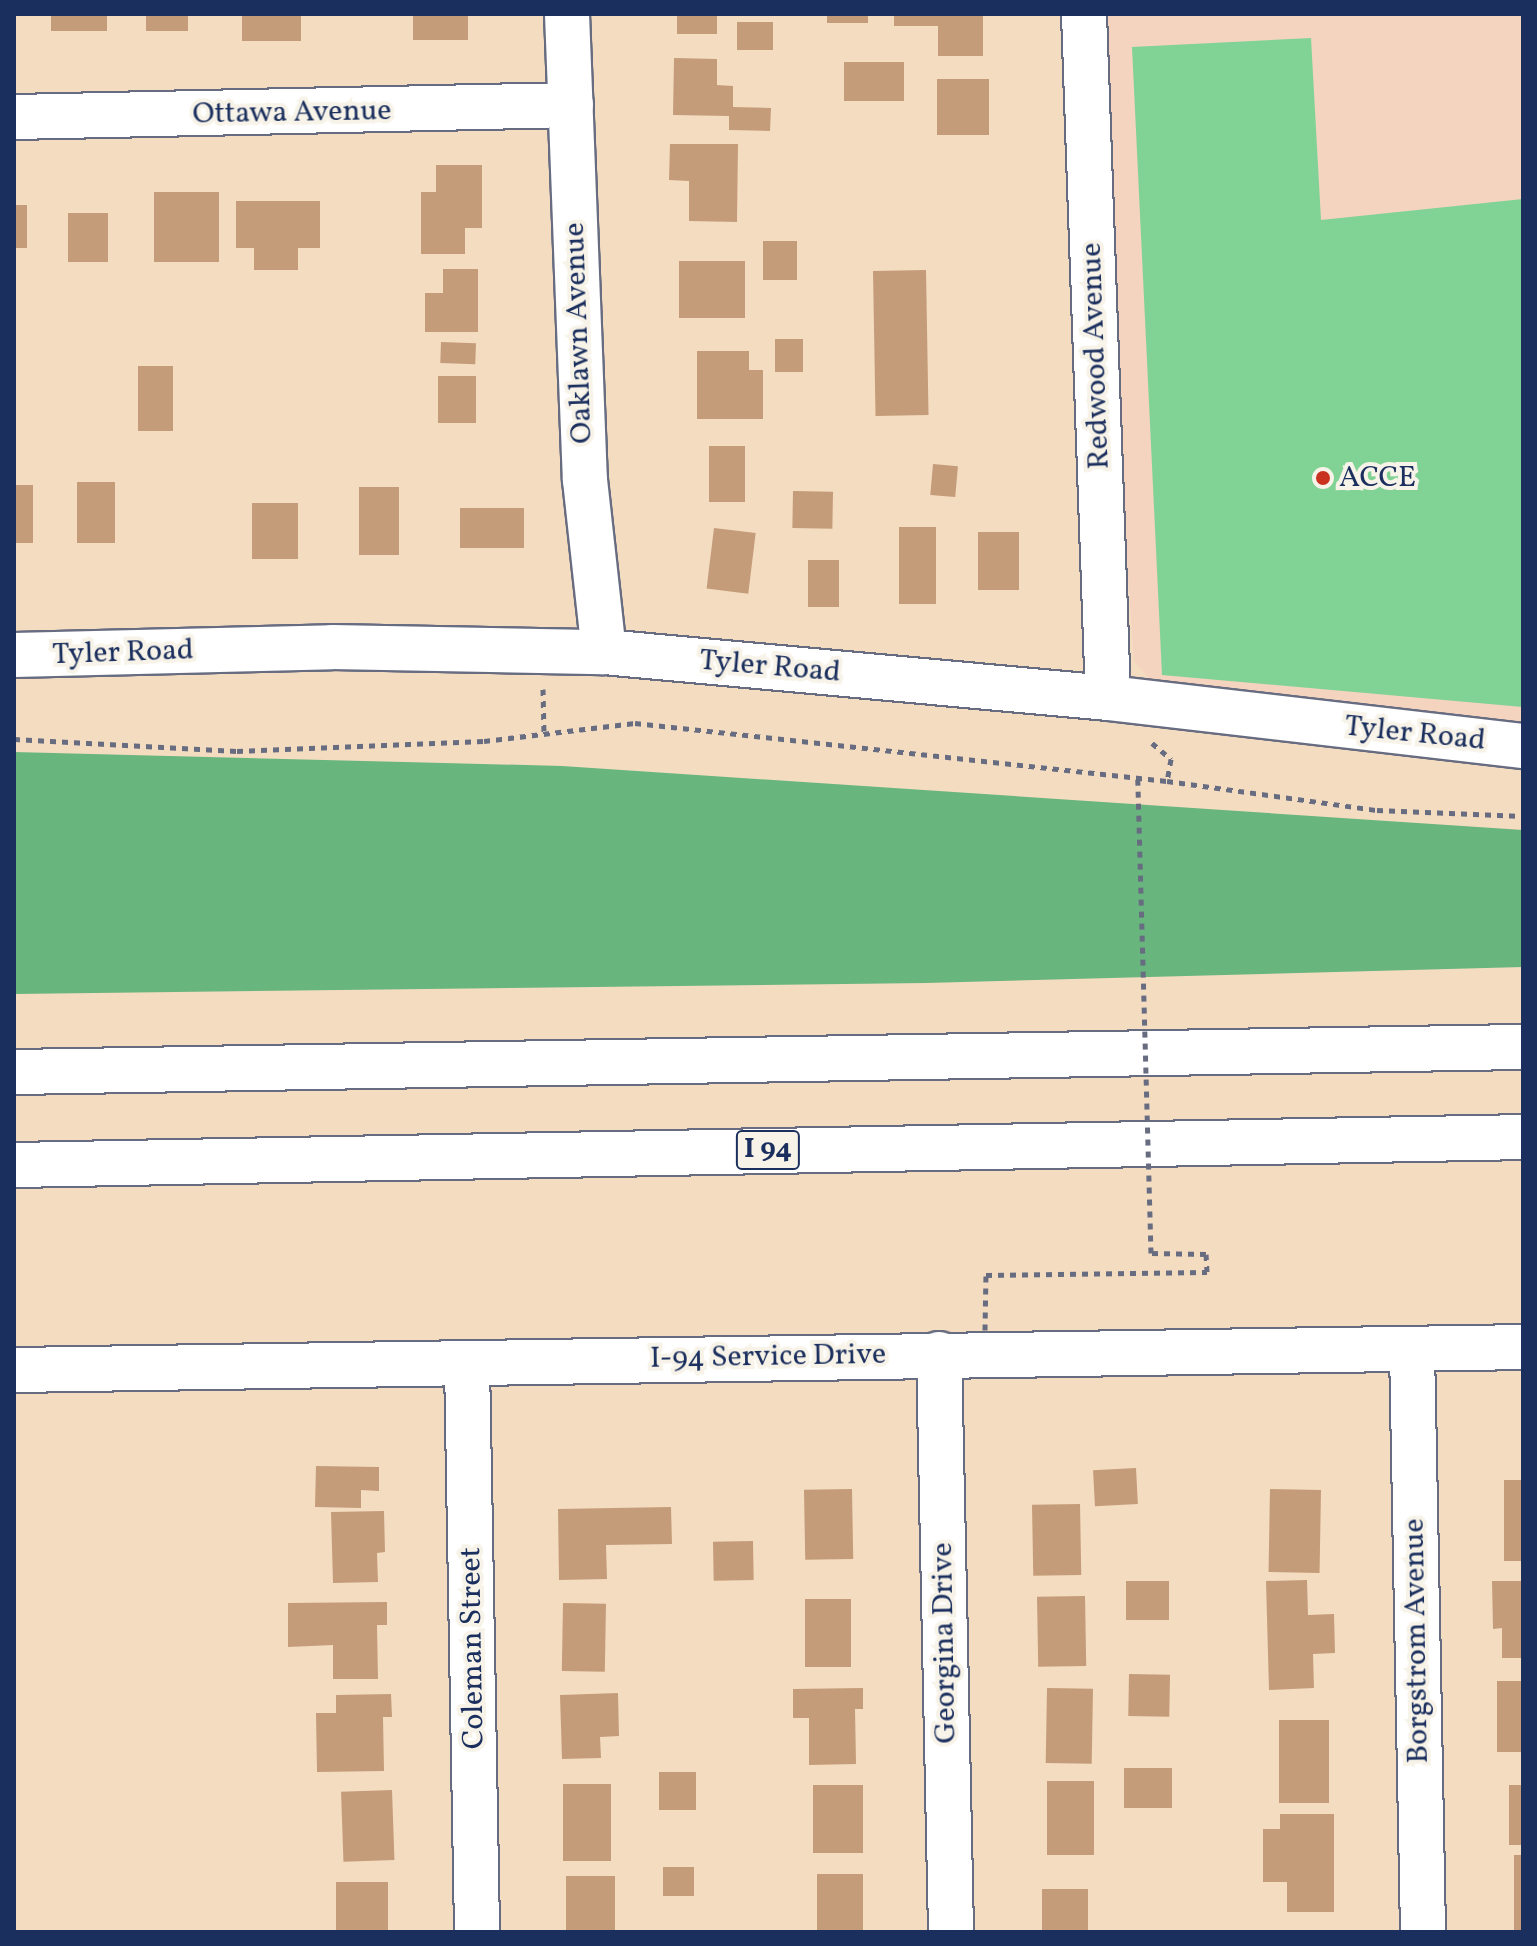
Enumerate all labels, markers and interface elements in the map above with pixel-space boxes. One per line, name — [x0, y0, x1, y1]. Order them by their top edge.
street label: Ottawa Avenue — [192, 93, 392, 133]
street label: Oaklawn Avenue — [557, 222, 601, 444]
street label: Redwood Avenue — [1074, 242, 1118, 470]
place label: ACCE — [1339, 460, 1416, 496]
marker: ACCE — [1314, 469, 1332, 487]
street label: Tyler Road — [52, 633, 194, 673]
street label: Tyler Road — [698, 643, 842, 691]
street label: Tyler Road — [1343, 709, 1487, 759]
road number: I 94 — [734, 1126, 802, 1174]
street label: I-94 Service Drive — [650, 1337, 886, 1377]
street label: Borgstrom Avenue — [1397, 1518, 1437, 1764]
street label: Georgina Drive — [925, 1542, 965, 1744]
street label: Coleman Street — [453, 1546, 493, 1750]

